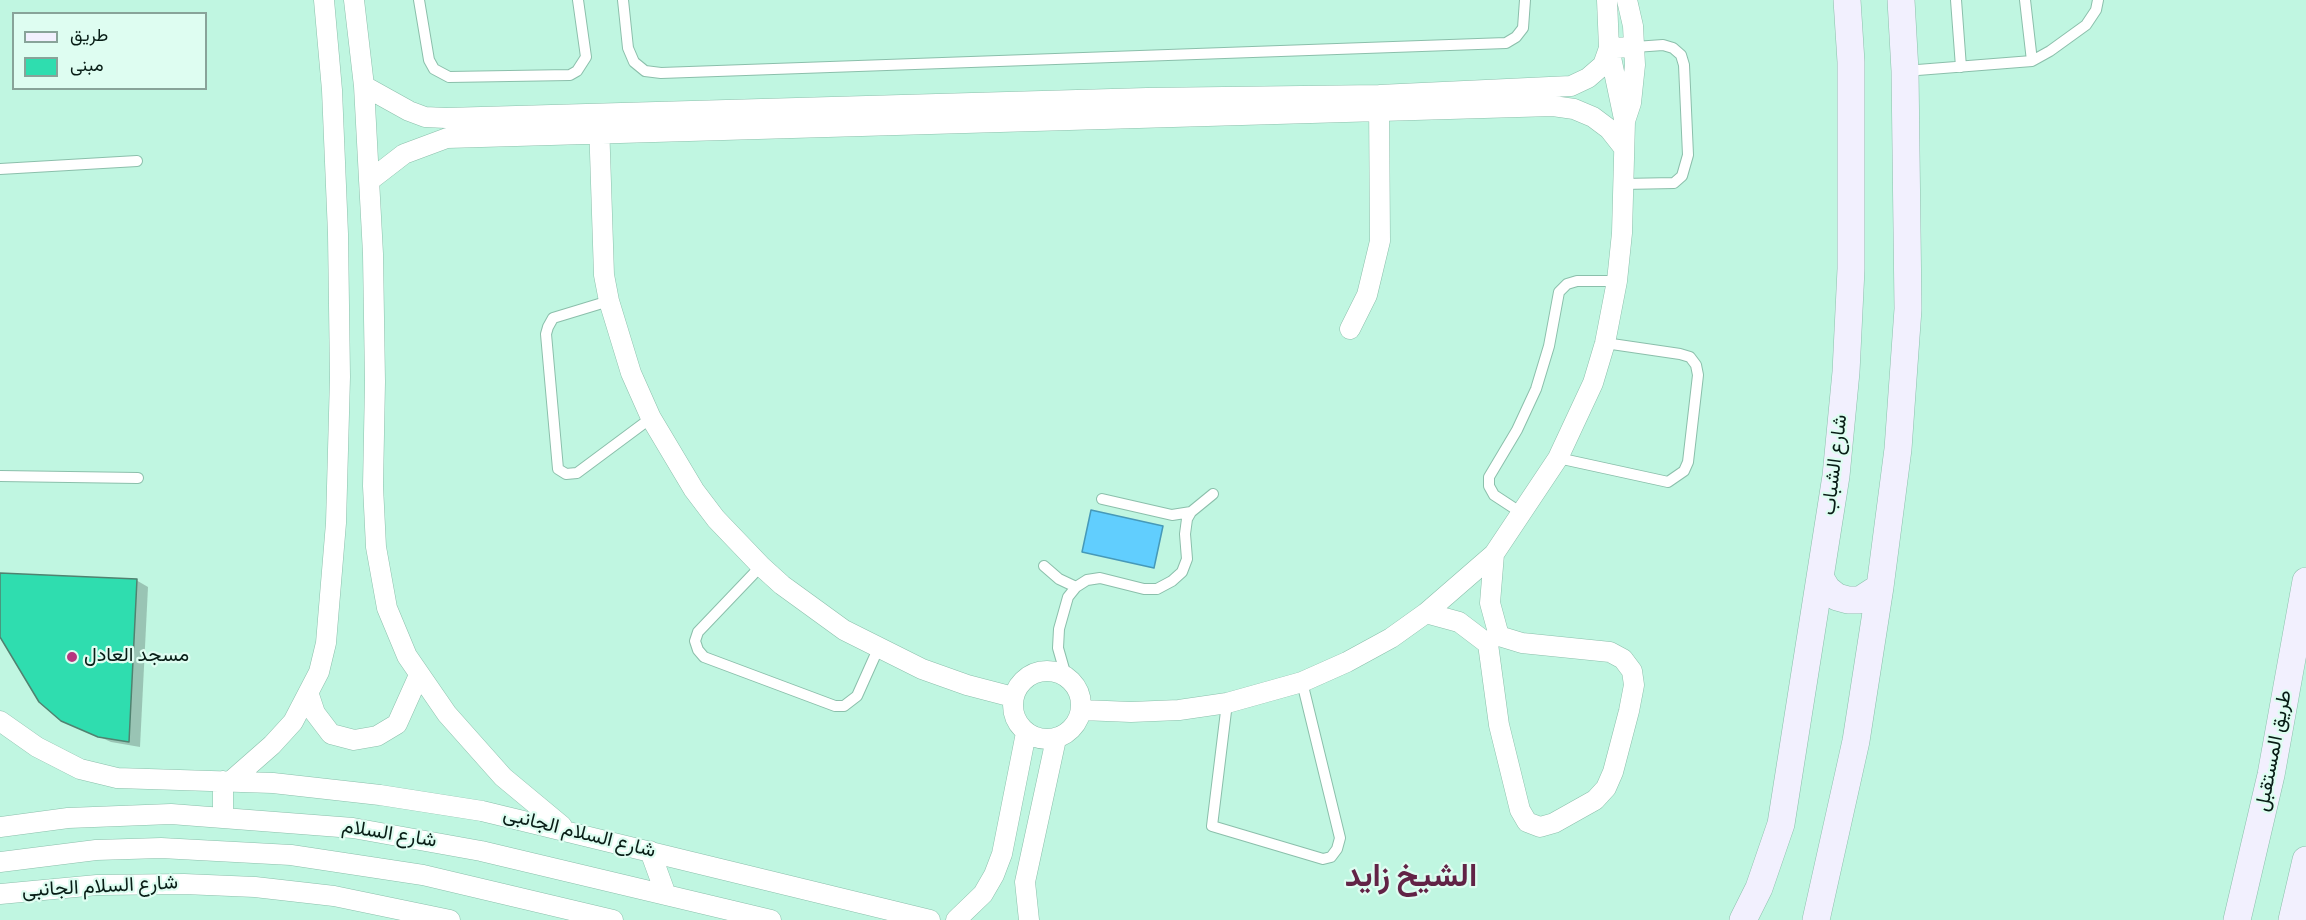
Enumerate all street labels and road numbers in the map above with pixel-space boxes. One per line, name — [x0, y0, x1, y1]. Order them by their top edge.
street label: شارع الشباب — [1818, 413, 1854, 517]
street label: طريق المستقبل — [2251, 688, 2299, 814]
street label: شارع السلام الجانبى — [500, 803, 658, 865]
street label: شارع السلام — [340, 816, 438, 854]
street label: شارع السلام الجانبى — [21, 872, 179, 904]

